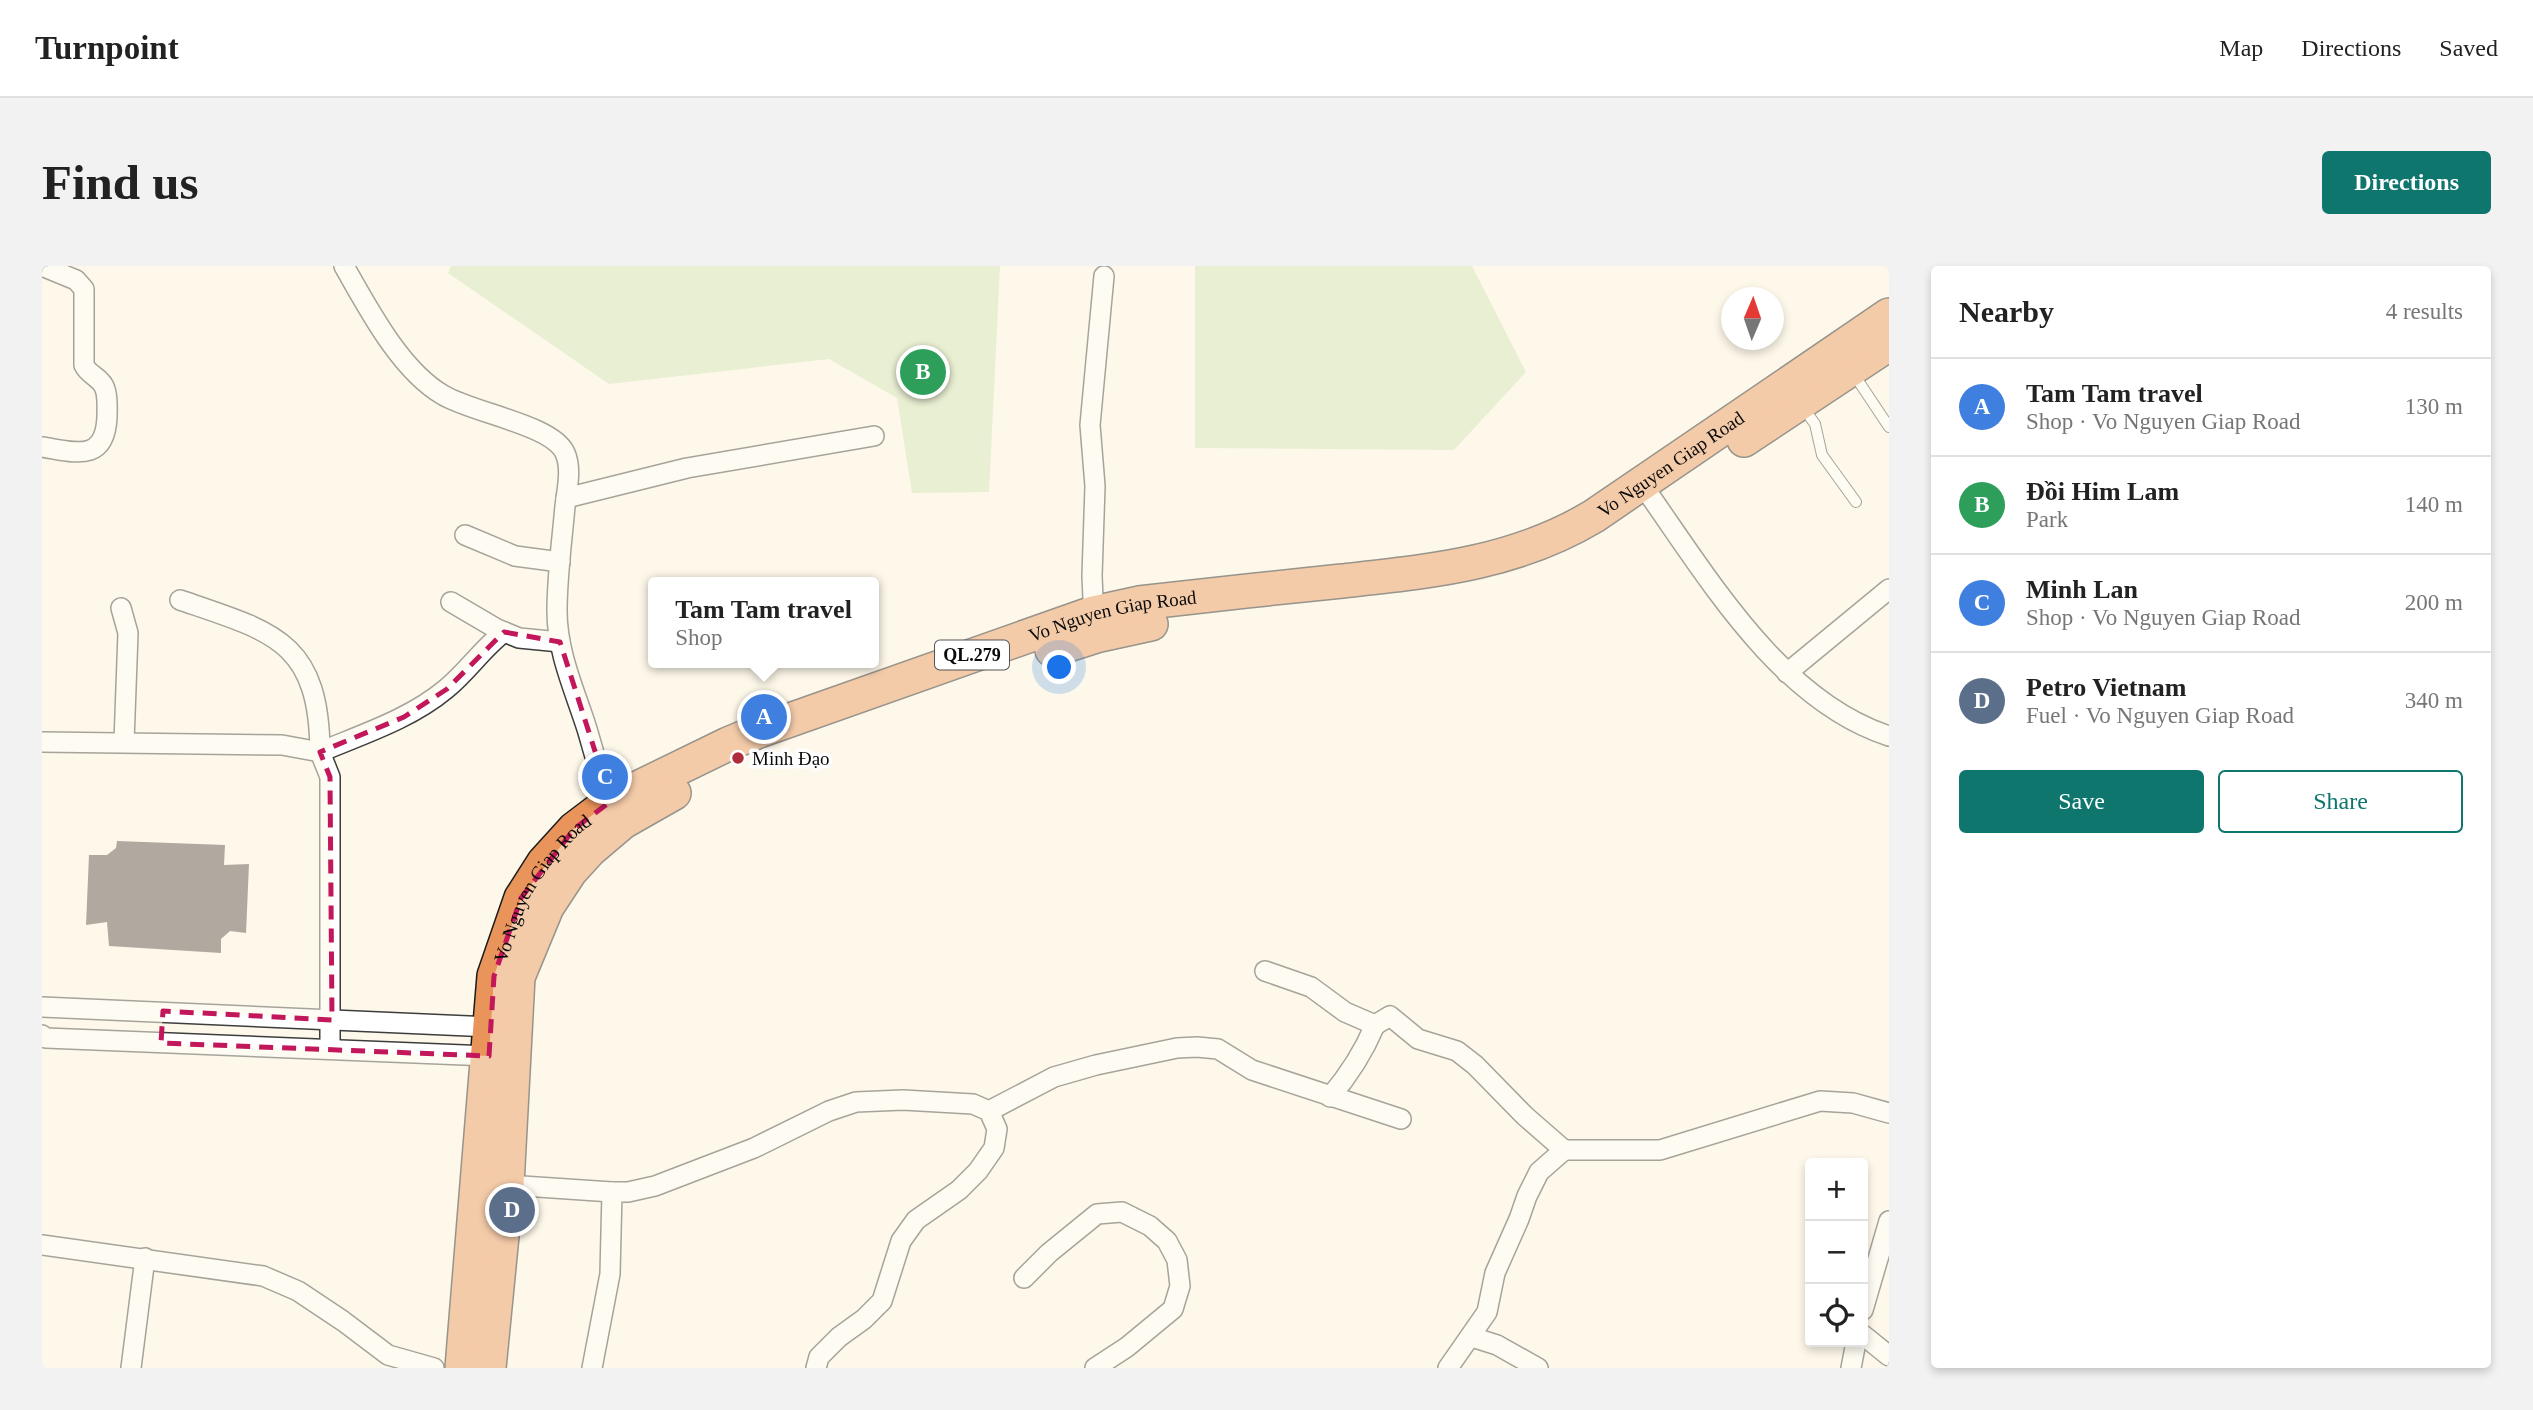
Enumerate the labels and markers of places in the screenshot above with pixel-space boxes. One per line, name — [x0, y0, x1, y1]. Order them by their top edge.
pin: B — [900, 346, 946, 398]
pin: A — [741, 691, 787, 743]
place label: Minh Đạo — [752, 748, 830, 769]
marker: Minh Đạo — [730, 750, 746, 766]
pin: C — [582, 751, 628, 803]
pin: D — [489, 1184, 535, 1236]

